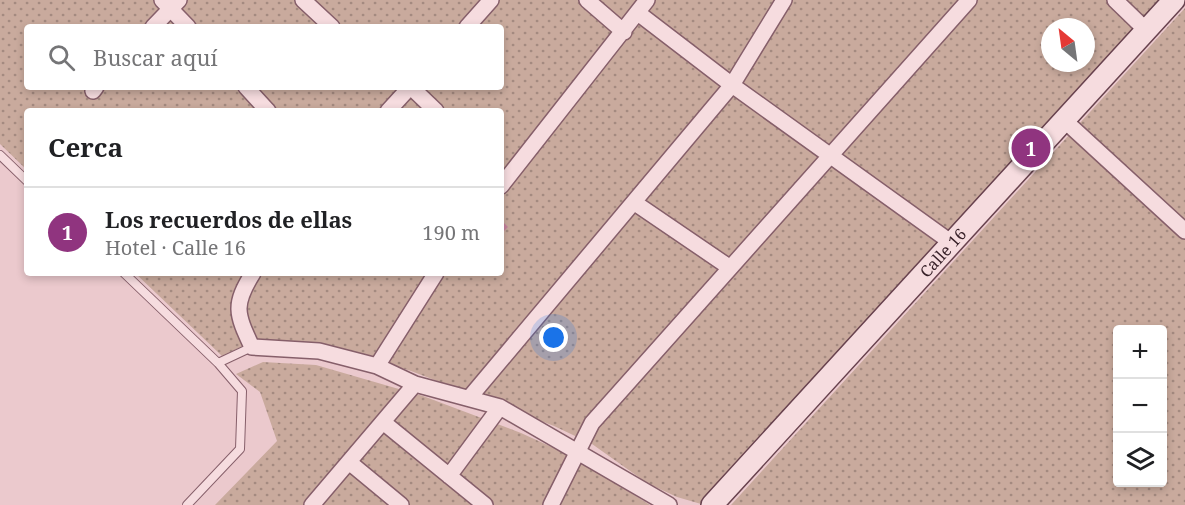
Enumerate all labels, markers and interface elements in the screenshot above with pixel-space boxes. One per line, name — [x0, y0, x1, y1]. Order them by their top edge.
north arrow — [1041, 18, 1095, 72]
search box — [24, 24, 504, 90]
icon: search — [45, 41, 78, 74]
text: Buscar aquí — [93, 42, 217, 72]
pin: 1 — [1012, 126, 1050, 170]
text: Cerca — [48, 129, 123, 165]
text: Los recuerdos de ellas — [105, 204, 352, 234]
text: 1 — [62, 219, 73, 246]
text: 190 m — [422, 219, 480, 246]
street label: Calle 16 — [915, 223, 971, 282]
text: Hotel · Calle 16 — [105, 234, 246, 261]
your location — [539, 323, 568, 352]
map controls — [1113, 325, 1167, 487]
button: + — [1113, 325, 1167, 379]
button: − — [1113, 379, 1167, 433]
button: layers — [1113, 433, 1167, 487]

